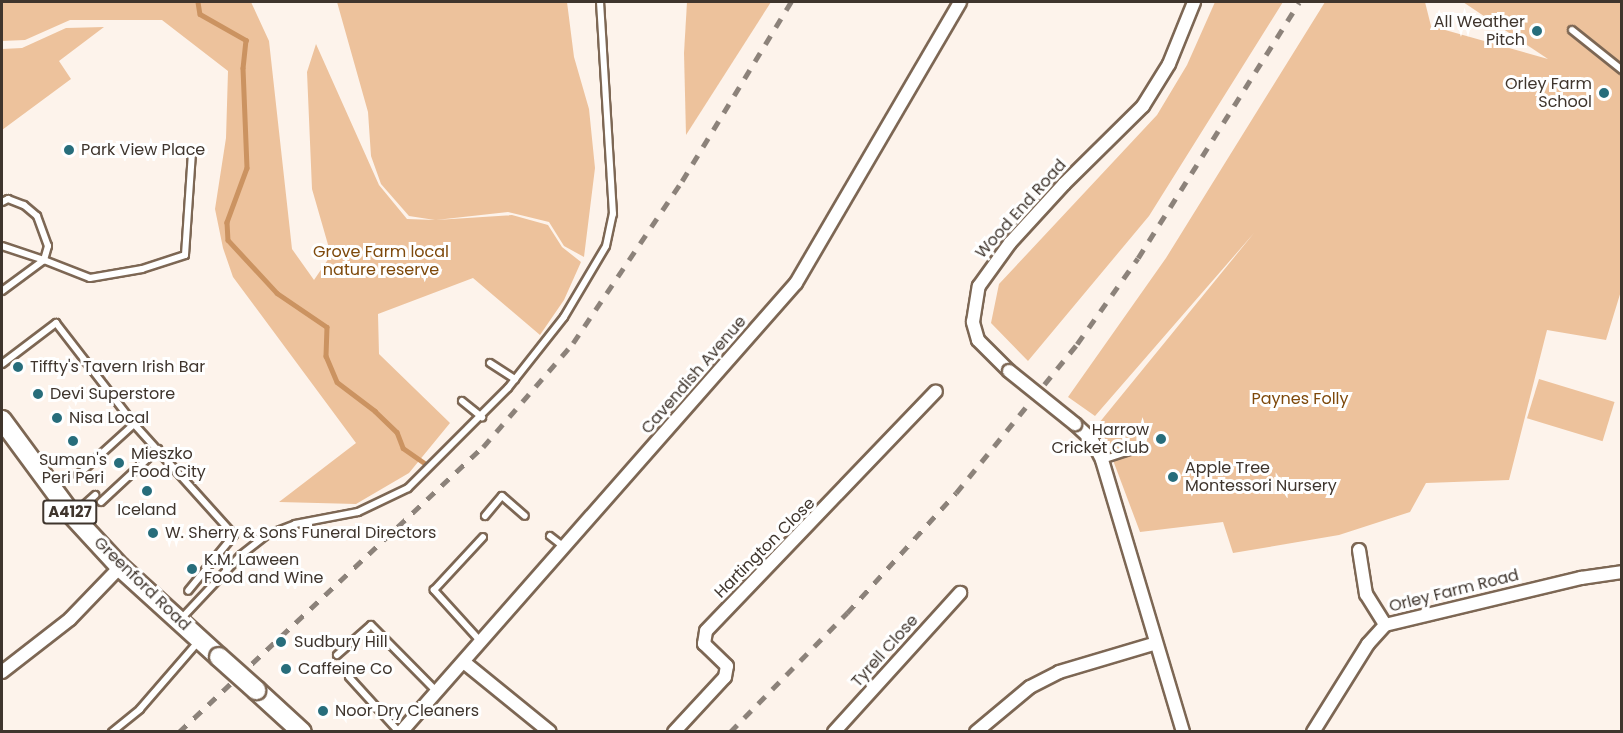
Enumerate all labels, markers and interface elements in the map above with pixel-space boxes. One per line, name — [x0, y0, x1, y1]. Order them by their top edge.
place label: All Weather Pitch — [1434, 12, 1525, 50]
marker: All Weather Pitch — [1530, 24, 1544, 38]
place label: Orley Farm School — [1505, 74, 1592, 112]
marker: Orley Farm School — [1597, 86, 1611, 100]
place label: Park View Place — [81, 140, 205, 160]
marker: Park View Place — [62, 143, 76, 157]
street label: Wood End Road — [972, 156, 1070, 262]
park label: Grove Farm local nature reserve — [313, 242, 449, 280]
street label: Cavendish Avenue — [638, 312, 750, 438]
place label: Tiffty's Tavern Irish Bar — [30, 357, 205, 377]
marker: Tiffty's Tavern Irish Bar — [11, 360, 25, 374]
place label: Devi Superstore — [50, 384, 175, 404]
marker: Devi Superstore — [31, 387, 45, 401]
park label: Paynes Folly — [1251, 389, 1349, 409]
place label: Nisa Local — [69, 408, 149, 428]
marker: Nisa Local — [50, 411, 64, 425]
place label: Harrow Cricket Club — [1051, 420, 1149, 458]
marker: Harrow Cricket Club — [1154, 432, 1168, 446]
marker: Suman's Peri Peri — [66, 434, 80, 448]
place label: Mieszko Food City — [131, 444, 206, 482]
place label: Suman's Peri Peri — [39, 450, 107, 488]
marker: Mieszko Food City — [112, 456, 126, 470]
place label: Apple Tree Montessori Nursery — [1185, 458, 1337, 496]
marker: Apple Tree Montessori Nursery — [1166, 470, 1180, 484]
marker: Iceland — [140, 484, 154, 498]
street label: Hartington Close — [711, 494, 819, 602]
road number: A4127 — [42, 500, 98, 524]
place label: Iceland — [117, 500, 177, 520]
place label: W. Sherry & Sons Funeral Directors — [165, 523, 436, 543]
marker: W. Sherry & Sons Funeral Directors — [146, 526, 160, 540]
street label: Greenford Road — [90, 533, 194, 635]
place label: K.M. Laween Food and Wine — [204, 550, 323, 588]
marker: K.M. Laween Food and Wine — [185, 562, 199, 576]
street label: Orley Farm Road — [1387, 566, 1521, 616]
street label: Tyrell Close — [848, 611, 922, 691]
place label: Sudbury Hill — [294, 632, 388, 652]
marker: Sudbury Hill — [272, 633, 290, 651]
place label: Caffeine Co — [298, 659, 393, 679]
marker: Caffeine Co — [279, 662, 293, 676]
place label: Noor Dry Cleaners — [335, 701, 479, 721]
marker: Noor Dry Cleaners — [316, 704, 330, 718]

